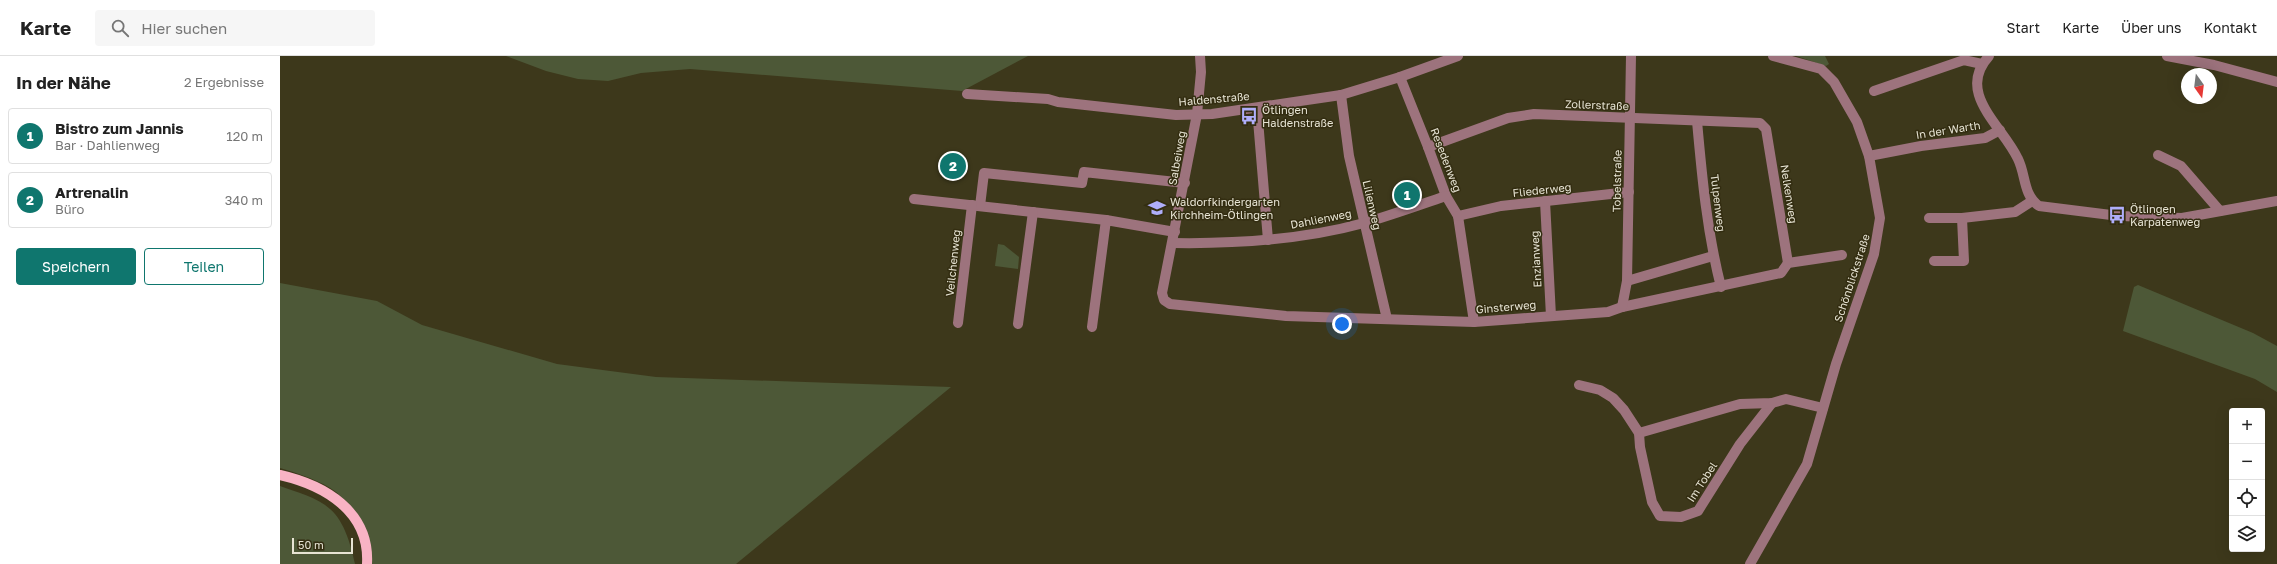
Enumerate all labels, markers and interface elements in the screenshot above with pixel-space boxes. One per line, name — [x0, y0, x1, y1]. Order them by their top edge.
search box — [95, 10, 375, 46]
text: Karte — [20, 16, 71, 39]
icon: search — [109, 17, 131, 39]
text: Hier suchen — [141, 19, 227, 37]
text: Start — [2007, 19, 2040, 36]
text: Karte — [2062, 19, 2099, 36]
text: Über uns — [2121, 19, 2181, 36]
text: Kontakt — [2203, 19, 2257, 36]
north arrow — [2181, 68, 2217, 104]
text: In der Nähe — [16, 72, 111, 93]
text: 2 Ergebnisse — [184, 74, 264, 90]
street label: Haldenstraße — [1178, 89, 1250, 108]
street label: Zollerstraße — [1565, 97, 1629, 112]
place label: Ötlingen Haldenstraße — [1262, 103, 1333, 129]
bus stop icon: Ötlingen Haldenstraße — [1239, 106, 1259, 126]
street label: In der Warth — [1915, 118, 1981, 141]
text: Bistro zum Jannis — [55, 119, 184, 137]
street label: Resedenweg — [1428, 126, 1465, 194]
text: 1 — [27, 128, 33, 144]
text: 120 m — [226, 128, 263, 144]
street label: Salbeiweg — [1165, 130, 1188, 186]
text: Bar · Dahlienweg — [55, 137, 160, 153]
street label: Tobelstraße — [1609, 150, 1624, 212]
pin: 2 — [940, 151, 966, 181]
street label: Nelkenweg — [1778, 164, 1801, 224]
street label: Tulpenweg — [1709, 173, 1728, 232]
street label: Lilienweg — [1360, 179, 1385, 231]
pin: 1 — [1394, 180, 1420, 210]
street label: Fliederweg — [1512, 180, 1572, 199]
text: Artrenalin — [55, 183, 128, 201]
text: 2 — [26, 192, 34, 208]
text: 340 m — [225, 192, 263, 208]
place label: Waldorfkindergarten Kirchheim-Ötlingen — [1170, 195, 1280, 221]
school or university icon: Waldorfkindergarten Kirchheim-Ötlingen — [1147, 198, 1167, 218]
text: Büro — [55, 201, 84, 217]
place label: Ötlingen Karpatenweg — [2130, 202, 2200, 228]
bus stop icon: Ötlingen Karpatenweg — [2107, 205, 2127, 225]
street label: Dahlienweg — [1289, 206, 1353, 231]
street label: Veilchenweg — [943, 229, 962, 297]
street label: Enzianweg — [1528, 230, 1543, 288]
street label: Schönblickstraße — [1831, 232, 1872, 324]
button: Speichern — [16, 248, 136, 285]
button: Teilen — [144, 248, 264, 285]
street label: Ginsterweg — [1475, 297, 1537, 316]
your location — [1332, 314, 1352, 334]
map controls — [2229, 408, 2265, 552]
button: + — [2229, 408, 2265, 444]
button: − — [2229, 444, 2265, 480]
street label: Im Tobel — [1684, 459, 1720, 504]
button: locate — [2229, 480, 2265, 516]
button: layers — [2229, 516, 2265, 552]
scale bar — [292, 536, 353, 555]
text: 50 m — [298, 538, 324, 551]

